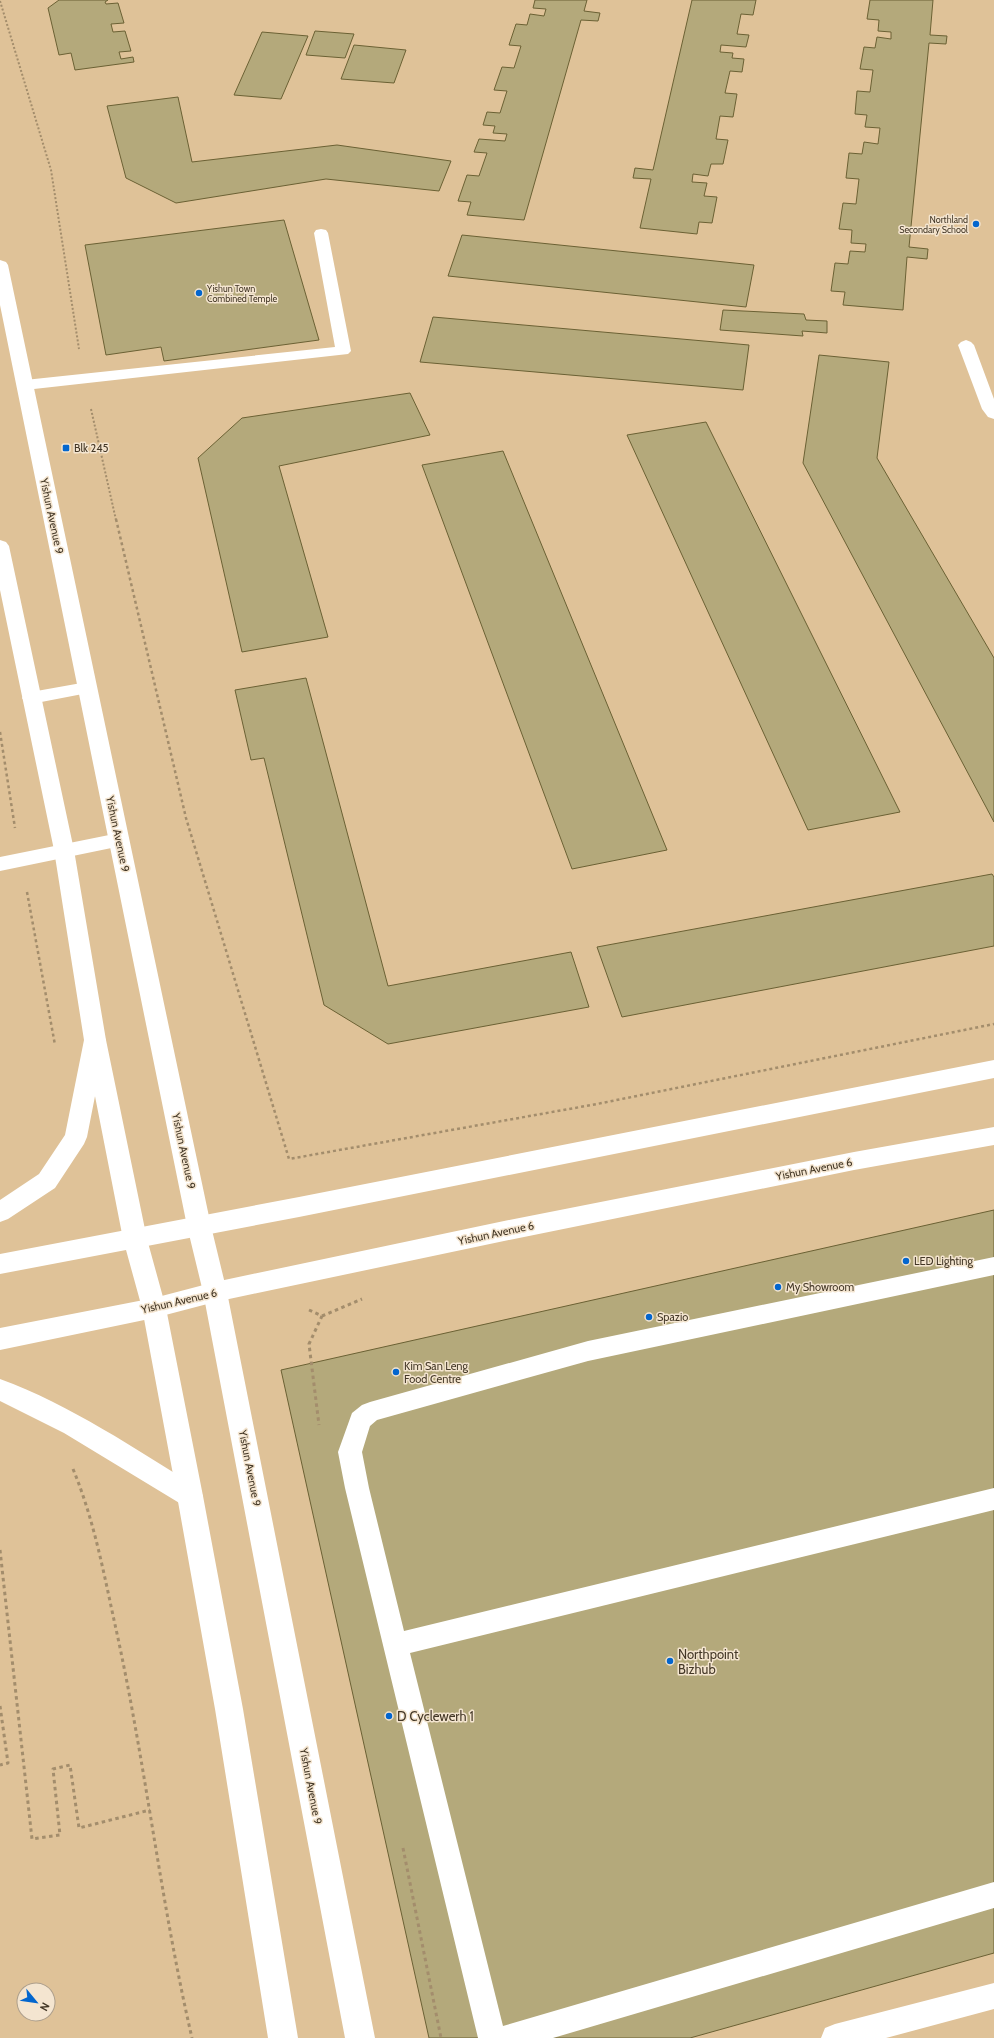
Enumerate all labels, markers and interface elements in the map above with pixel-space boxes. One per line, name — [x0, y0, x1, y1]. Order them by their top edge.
place label: Northland Secondary School — [899, 214, 969, 235]
marker: Northland Secondary School — [971, 219, 981, 229]
place label: Yishun Town Combined Temple — [206, 283, 278, 304]
marker: Yishun Town Combined Temple — [194, 288, 204, 298]
place label: Blk 245 — [74, 441, 109, 455]
marker: Blk 245 — [61, 443, 71, 453]
street label: Yishun Avenue 9 — [37, 476, 67, 555]
street label: Yishun Avenue 9 — [103, 794, 133, 873]
street label: Yishun Avenue 9 — [169, 1111, 199, 1190]
street label: Yishun Avenue 6 — [774, 1155, 853, 1183]
street label: Yishun Avenue 6 — [456, 1218, 535, 1248]
place label: LED Lighting — [914, 1254, 973, 1268]
marker: LED Lighting — [901, 1256, 911, 1266]
place label: My Showroom — [786, 1280, 854, 1294]
marker: My Showroom — [773, 1282, 783, 1292]
street label: Yishun Avenue 6 — [139, 1285, 218, 1317]
place label: Spazio — [657, 1310, 688, 1324]
marker: Spazio — [644, 1312, 654, 1322]
place label: Kim San Leng Food Centre — [404, 1359, 468, 1386]
marker: Kim San Leng Food Centre — [391, 1367, 401, 1377]
street label: Yishun Avenue 9 — [236, 1428, 264, 1507]
place label: Northpoint Bizhub — [678, 1646, 739, 1677]
marker: Northpoint Bizhub — [665, 1656, 675, 1666]
place label: D Cyclewerh 1 — [397, 1708, 474, 1724]
marker: D Cyclewerh 1 — [384, 1711, 394, 1721]
street label: Yishun Avenue 9 — [297, 1746, 325, 1825]
north arrow — [16, 1982, 56, 2022]
text: N — [37, 2000, 53, 2014]

